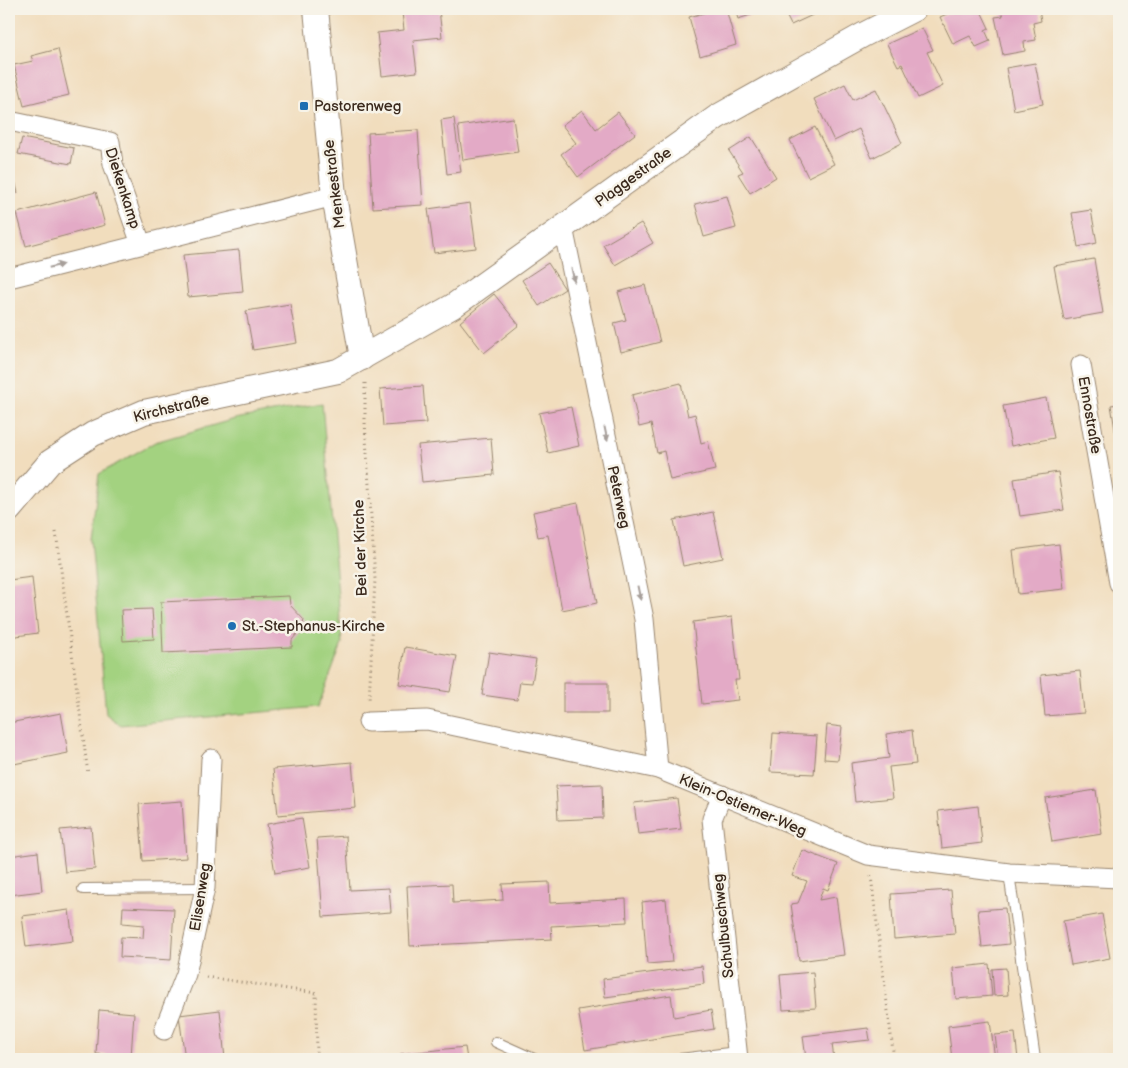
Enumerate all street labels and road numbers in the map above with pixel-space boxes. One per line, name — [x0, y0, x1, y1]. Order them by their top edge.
street label: Menkestraße — [320, 138, 349, 229]
street label: Plaggestraße — [591, 143, 675, 212]
street label: Diekenkamp — [100, 145, 145, 232]
street label: Ennostraße — [1073, 375, 1106, 455]
street label: Kirchstraße — [131, 390, 211, 427]
street label: Peterweg — [603, 464, 634, 530]
street label: Bei der Kirche — [349, 499, 372, 597]
street label: Klein-Ostiemer-Weg — [676, 770, 809, 841]
street label: Elisenweg — [186, 862, 215, 933]
street label: Schulbuschweg — [709, 873, 738, 979]

